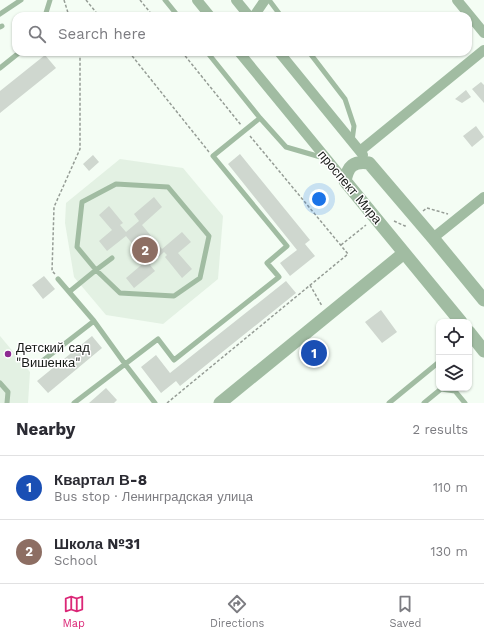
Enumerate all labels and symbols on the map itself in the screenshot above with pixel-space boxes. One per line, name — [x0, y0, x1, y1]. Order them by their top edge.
street label: проспект Мира — [315, 147, 385, 227]
your location — [309, 189, 329, 209]
pin: 2 — [132, 235, 158, 265]
pin: 1 — [301, 338, 327, 368]
place label: Детский сад "Вишенка" — [16, 340, 90, 370]
marker: Детский сад "Вишенка" — [3, 349, 13, 359]

